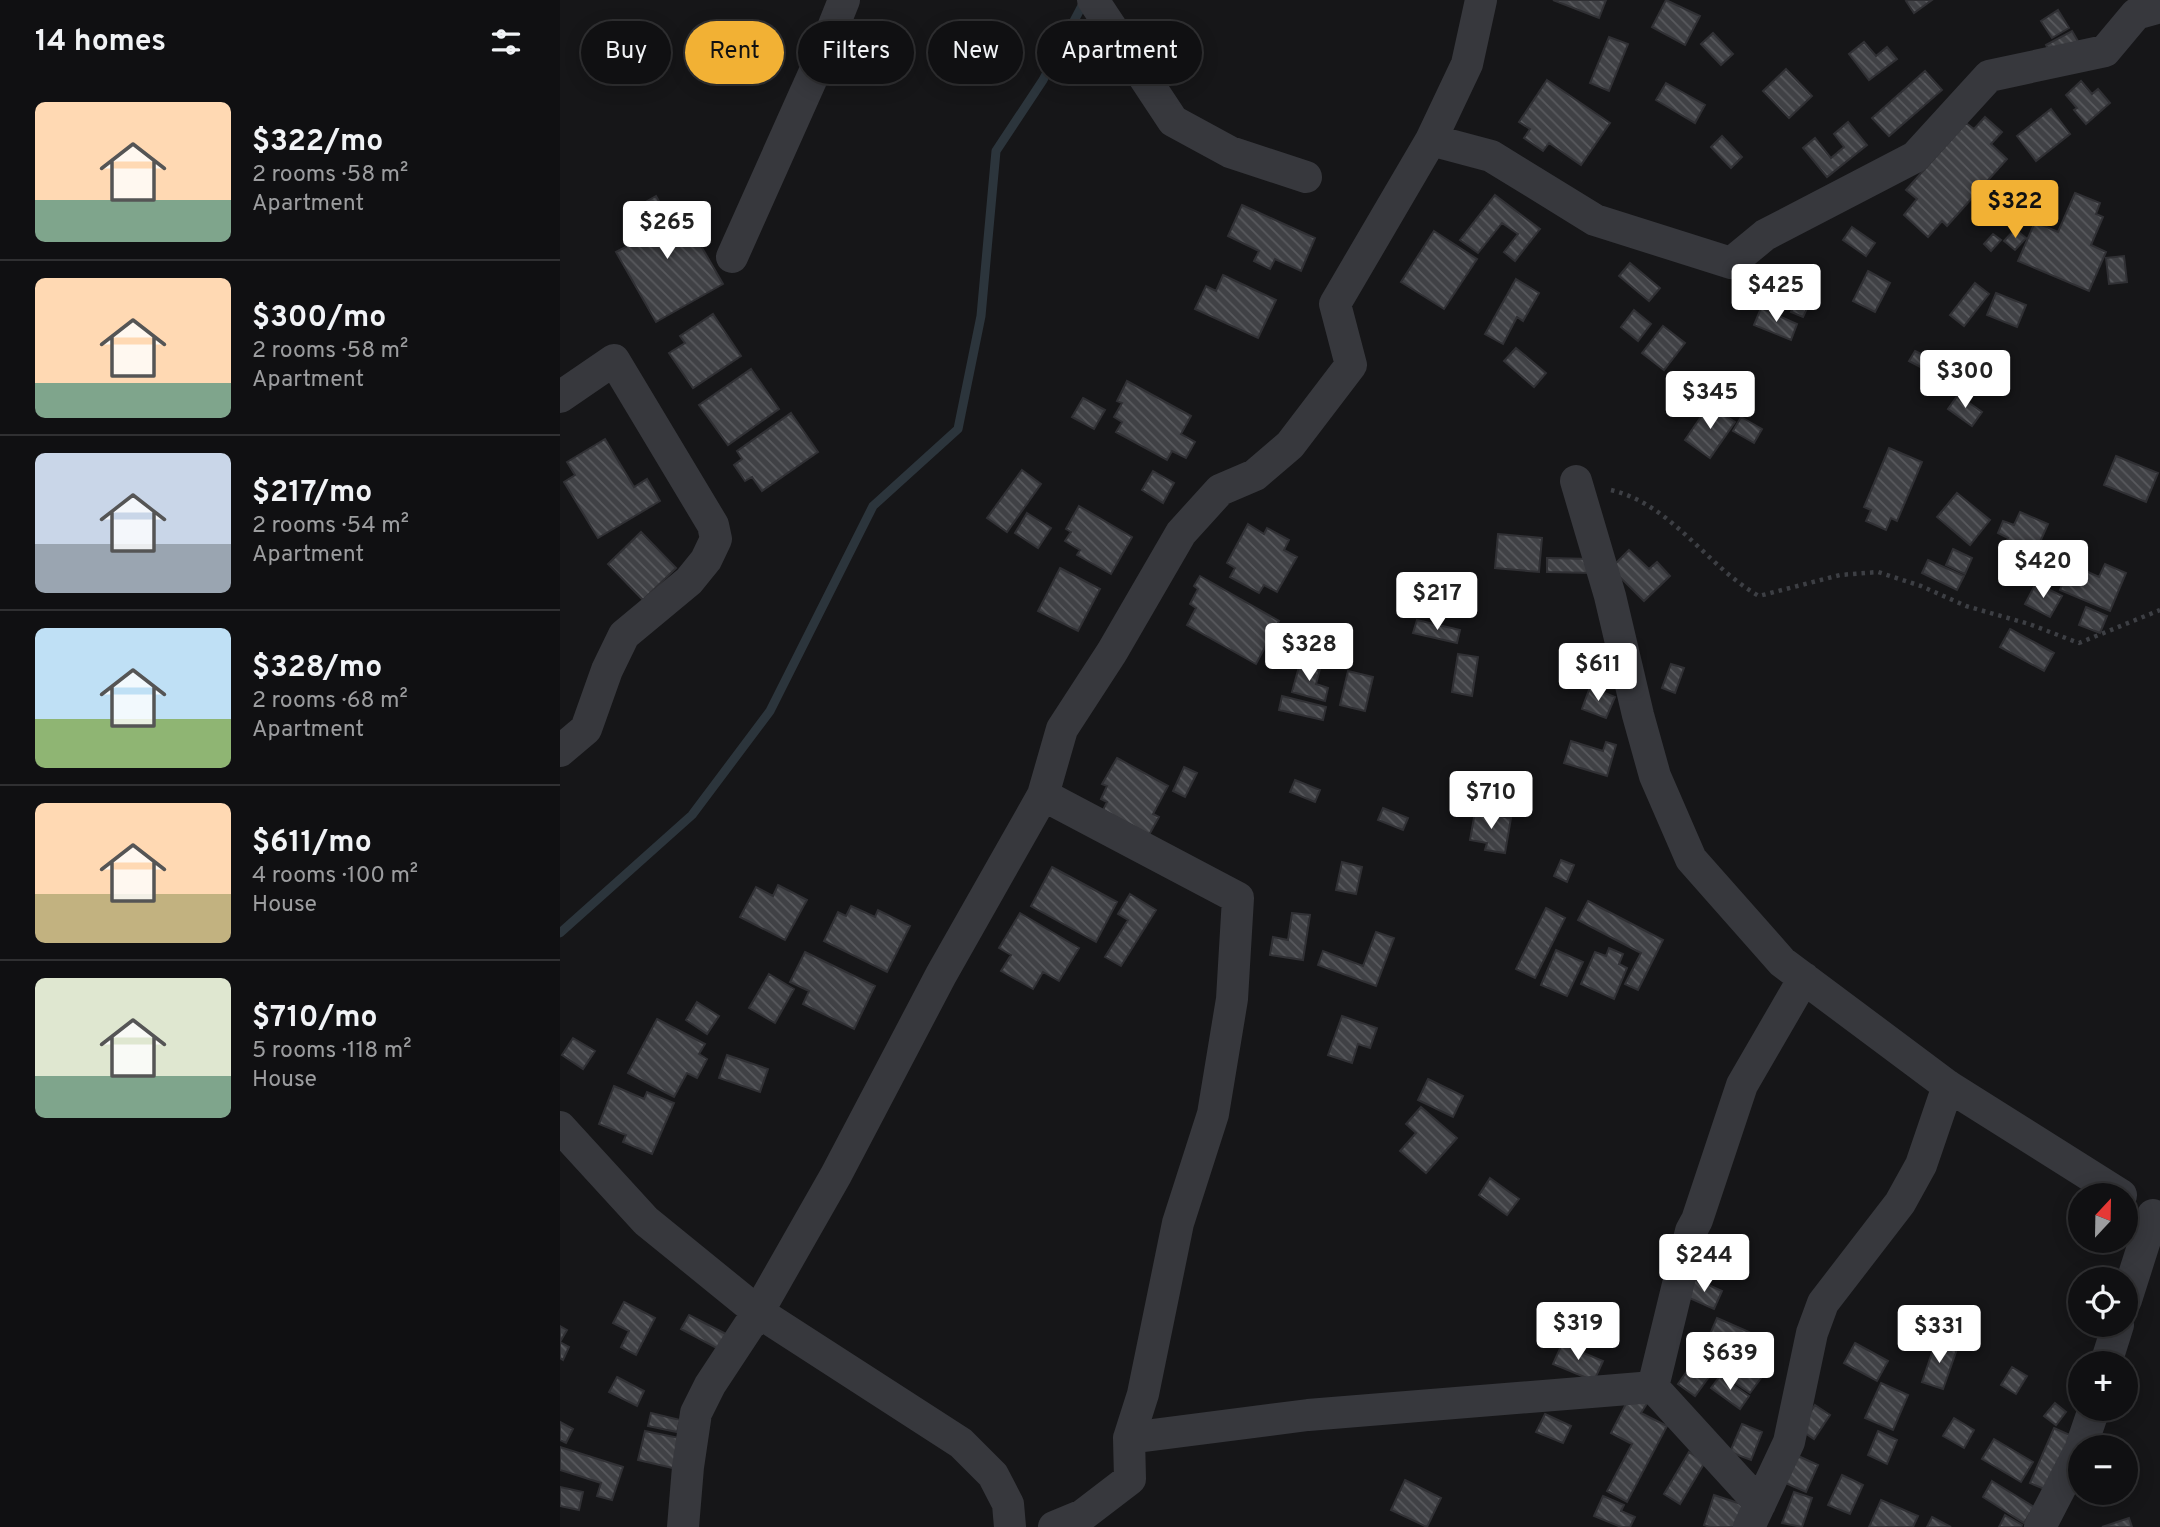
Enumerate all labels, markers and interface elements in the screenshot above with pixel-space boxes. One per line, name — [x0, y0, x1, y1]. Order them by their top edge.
chip: Buy — [581, 21, 671, 84]
chip: Rent — [685, 21, 784, 84]
chip: Filters — [798, 21, 914, 84]
chip: New — [928, 21, 1023, 84]
chip: Apartment — [1037, 21, 1202, 84]
icon: filters — [487, 23, 525, 61]
text: 14 homes — [35, 24, 166, 61]
text: $322/mo — [252, 124, 383, 161]
icon: home — [91, 130, 175, 214]
text: 2 rooms · 58 m² — [252, 161, 408, 190]
pin: $322 — [1974, 180, 2056, 240]
text: $322 — [1987, 188, 2043, 217]
text: Apartment — [252, 190, 364, 219]
pin: $265 — [626, 202, 708, 261]
text: $265 — [639, 209, 695, 238]
pin: $425 — [1735, 264, 1817, 324]
text: $425 — [1748, 272, 1804, 301]
text: $300/mo — [252, 300, 386, 337]
icon: home — [91, 306, 175, 390]
text: 2 rooms · 58 m² — [252, 337, 408, 366]
pin: $300 — [1924, 350, 2006, 410]
text: $300 — [1936, 358, 1994, 387]
text: Apartment — [252, 366, 364, 395]
pin: $345 — [1669, 372, 1751, 431]
text: $345 — [1682, 379, 1738, 408]
text: $217/mo — [252, 475, 372, 512]
icon: home — [91, 481, 175, 565]
text: 2 rooms · 54 m² — [252, 512, 409, 541]
pin: $420 — [2002, 540, 2084, 600]
text: Apartment — [252, 541, 364, 570]
text: $420 — [2014, 548, 2072, 577]
pin: $217 — [1396, 572, 1478, 632]
text: $217 — [1412, 580, 1462, 609]
pin: $328 — [1268, 624, 1350, 683]
text: $328 — [1281, 631, 1337, 660]
pin: $611 — [1557, 644, 1639, 703]
text: $328/mo — [252, 650, 382, 687]
text: $611 — [1575, 651, 1621, 680]
icon: home — [91, 656, 175, 740]
text: 2 rooms · 68 m² — [252, 687, 408, 716]
text: Apartment — [252, 716, 364, 745]
pin: $710 — [1450, 772, 1532, 831]
text: $710 — [1466, 779, 1516, 808]
text: $611/mo — [252, 825, 372, 862]
icon: home — [91, 831, 175, 915]
text: 4 rooms · 100 m² — [252, 862, 418, 891]
text: House — [252, 891, 317, 920]
text: $710/mo — [252, 1000, 378, 1037]
icon: home — [91, 1006, 175, 1090]
text: 5 rooms · 118 m² — [252, 1037, 411, 1066]
text: House — [252, 1066, 317, 1095]
north arrow — [2068, 1183, 2138, 1253]
map controls — [2068, 1183, 2138, 1505]
pin: $244 — [1663, 1234, 1745, 1294]
text: $244 — [1675, 1242, 1733, 1271]
button: locate — [2068, 1267, 2138, 1337]
pin: $319 — [1537, 1302, 1619, 1362]
pin: $331 — [1898, 1306, 1980, 1365]
text: $319 — [1553, 1310, 1603, 1339]
text: $331 — [1914, 1313, 1964, 1342]
pin: $639 — [1689, 1332, 1771, 1392]
text: $639 — [1702, 1340, 1758, 1369]
button: + — [2068, 1351, 2138, 1421]
button: − — [2068, 1435, 2138, 1505]

